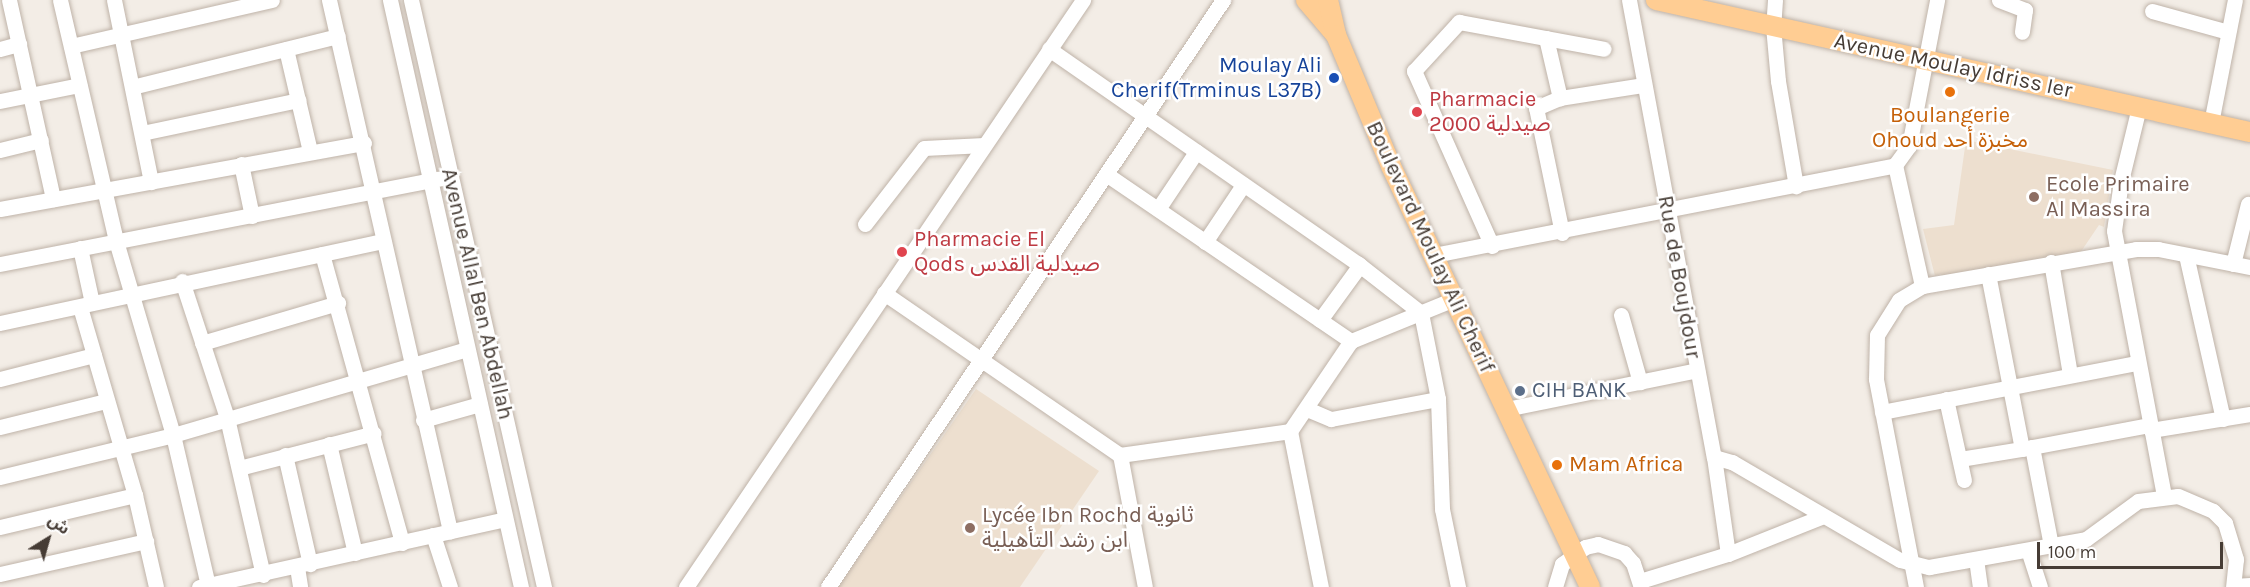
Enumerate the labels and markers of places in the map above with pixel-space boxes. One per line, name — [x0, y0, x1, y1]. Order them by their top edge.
place label: Moulay Ali Cherif(Trminus L37B) — [1111, 52, 1322, 104]
marker: Moulay Ali Cherif(Trminus L37B) — [1327, 71, 1341, 85]
marker: Boulangerie Ohoud مخبزة أحد — [1943, 85, 1957, 99]
place label: Pharmacie 2000 صيدلية — [1429, 86, 1551, 138]
place label: Boulangerie Ohoud مخبزة أحد — [1872, 102, 2028, 154]
marker: Pharmacie 2000 صيدلية — [1410, 105, 1424, 119]
place label: Ecole Primaire Al Massira — [2046, 171, 2190, 222]
marker: Ecole Primaire Al Massira — [2027, 190, 2041, 204]
place label: Pharmacie El Qods صيدلية القدس — [914, 226, 1100, 278]
marker: Pharmacie El Qods صيدلية القدس — [895, 245, 909, 259]
place label: CIH BANK — [1532, 378, 1626, 404]
marker: CIH BANK — [1513, 384, 1527, 398]
place label: Mam Africa — [1569, 452, 1683, 478]
marker: Mam Africa — [1550, 458, 1564, 472]
place label: Lycée Ibn Rochd ثانوية ابن رشد التأهيلية — [982, 502, 1194, 554]
marker: Lycée Ibn Rochd ثانوية ابن رشد التأهيلية — [963, 521, 977, 535]

